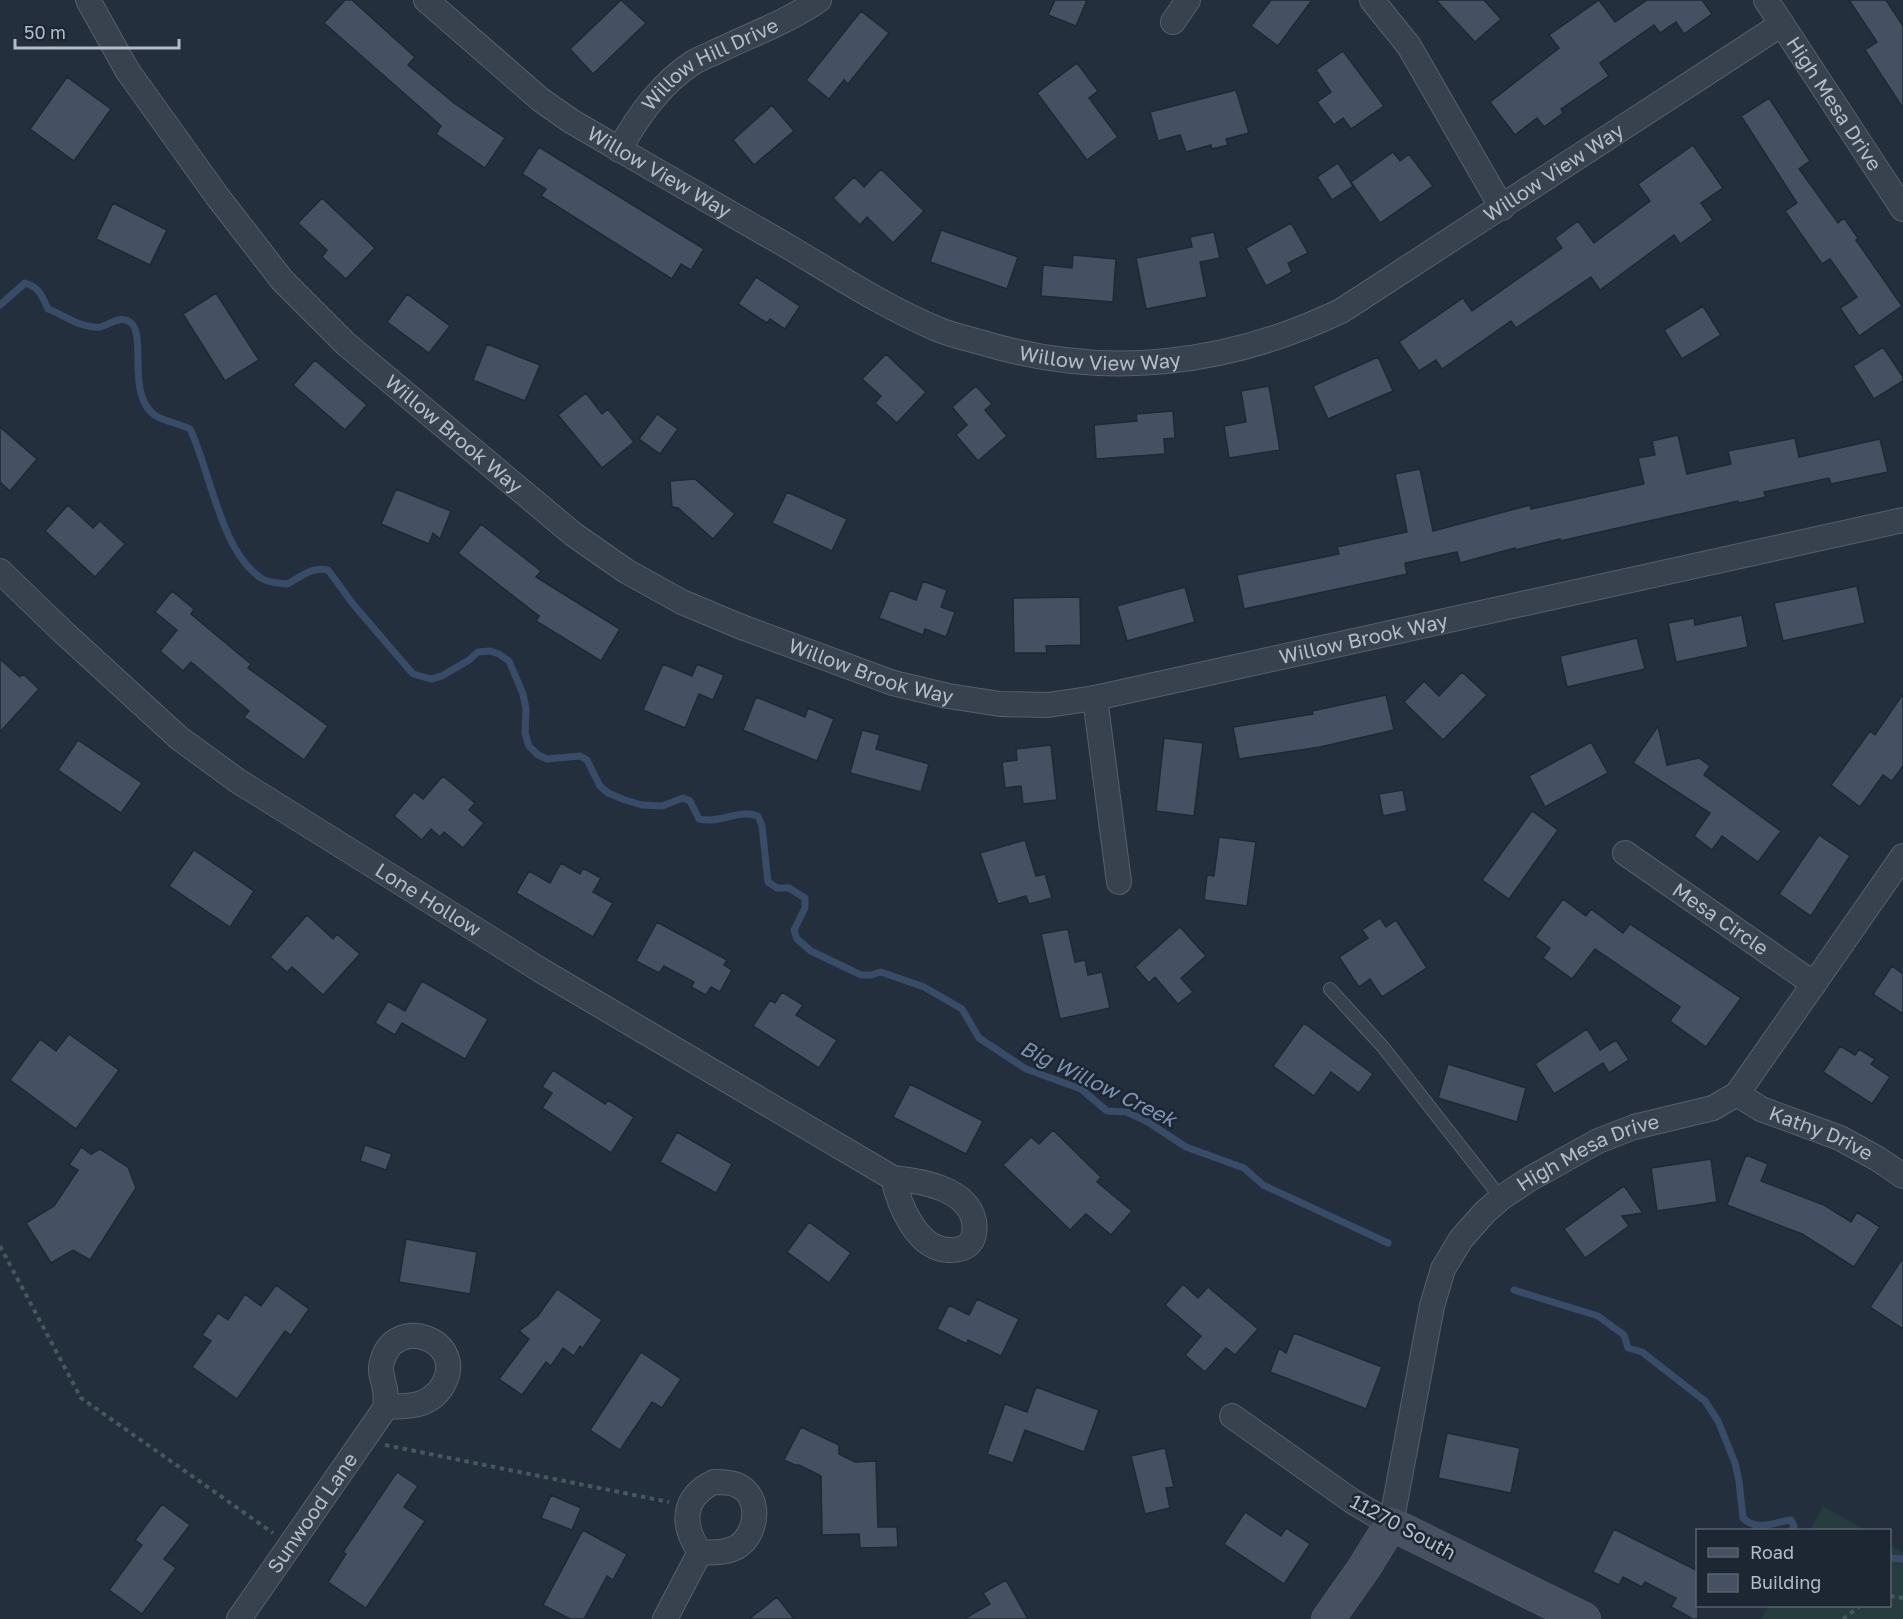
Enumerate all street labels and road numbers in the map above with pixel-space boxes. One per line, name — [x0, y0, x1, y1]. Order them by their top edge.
street label: Willow Hill Drive — [636, 12, 782, 115]
street label: High Mesa Drive — [1782, 32, 1887, 175]
street label: Willow View Way — [1479, 117, 1628, 226]
street label: Willow View Way — [583, 120, 736, 222]
street label: Willow View Way — [1017, 340, 1182, 374]
street label: Willow Brook Way — [381, 369, 528, 498]
street label: Willow Brook Way — [1277, 608, 1450, 668]
street label: Willow Brook Way — [786, 632, 956, 708]
street label: Lone Hollow — [371, 857, 486, 941]
street label: Mesa Circle — [1668, 877, 1773, 960]
street label: Kathy Drive — [1766, 1100, 1878, 1165]
street label: High Mesa Drive — [1511, 1108, 1661, 1195]
street label: Sunwood Lane — [262, 1448, 362, 1577]
street label: 11270 South — [1347, 1488, 1460, 1564]

